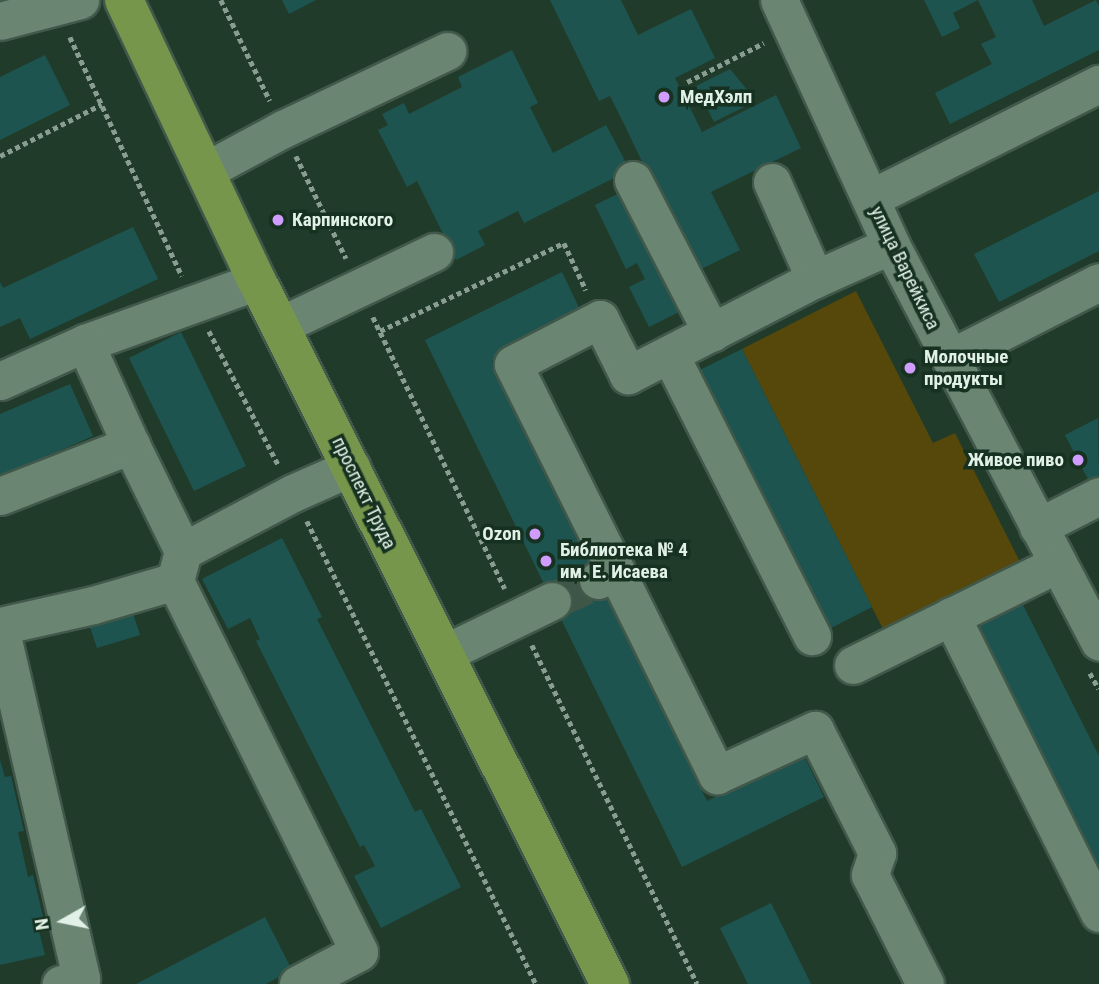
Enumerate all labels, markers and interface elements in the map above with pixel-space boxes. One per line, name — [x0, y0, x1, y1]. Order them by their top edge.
place label: МедХэлп — [680, 86, 752, 108]
marker: МедХэлп — [654, 87, 674, 107]
street label: улица Варейкиса — [865, 203, 945, 333]
place label: Карпинского — [292, 209, 393, 231]
marker: Карпинского — [270, 212, 286, 228]
place label: Молочные продукты — [924, 346, 1008, 390]
marker: Молочные продукты — [902, 360, 918, 376]
street label: проспект Труда — [327, 433, 401, 553]
place label: Живое пиво — [967, 449, 1064, 471]
marker: Живое пиво — [1070, 452, 1086, 468]
place label: Ozon — [482, 523, 521, 545]
marker: Ozon — [527, 526, 543, 542]
place label: Библиотека № 4 им. Е. Исаева — [560, 539, 688, 583]
marker: Библиотека № 4 им. Е. Исаева — [538, 553, 554, 569]
north arrow — [28, 886, 98, 956]
text: N — [29, 917, 54, 932]

